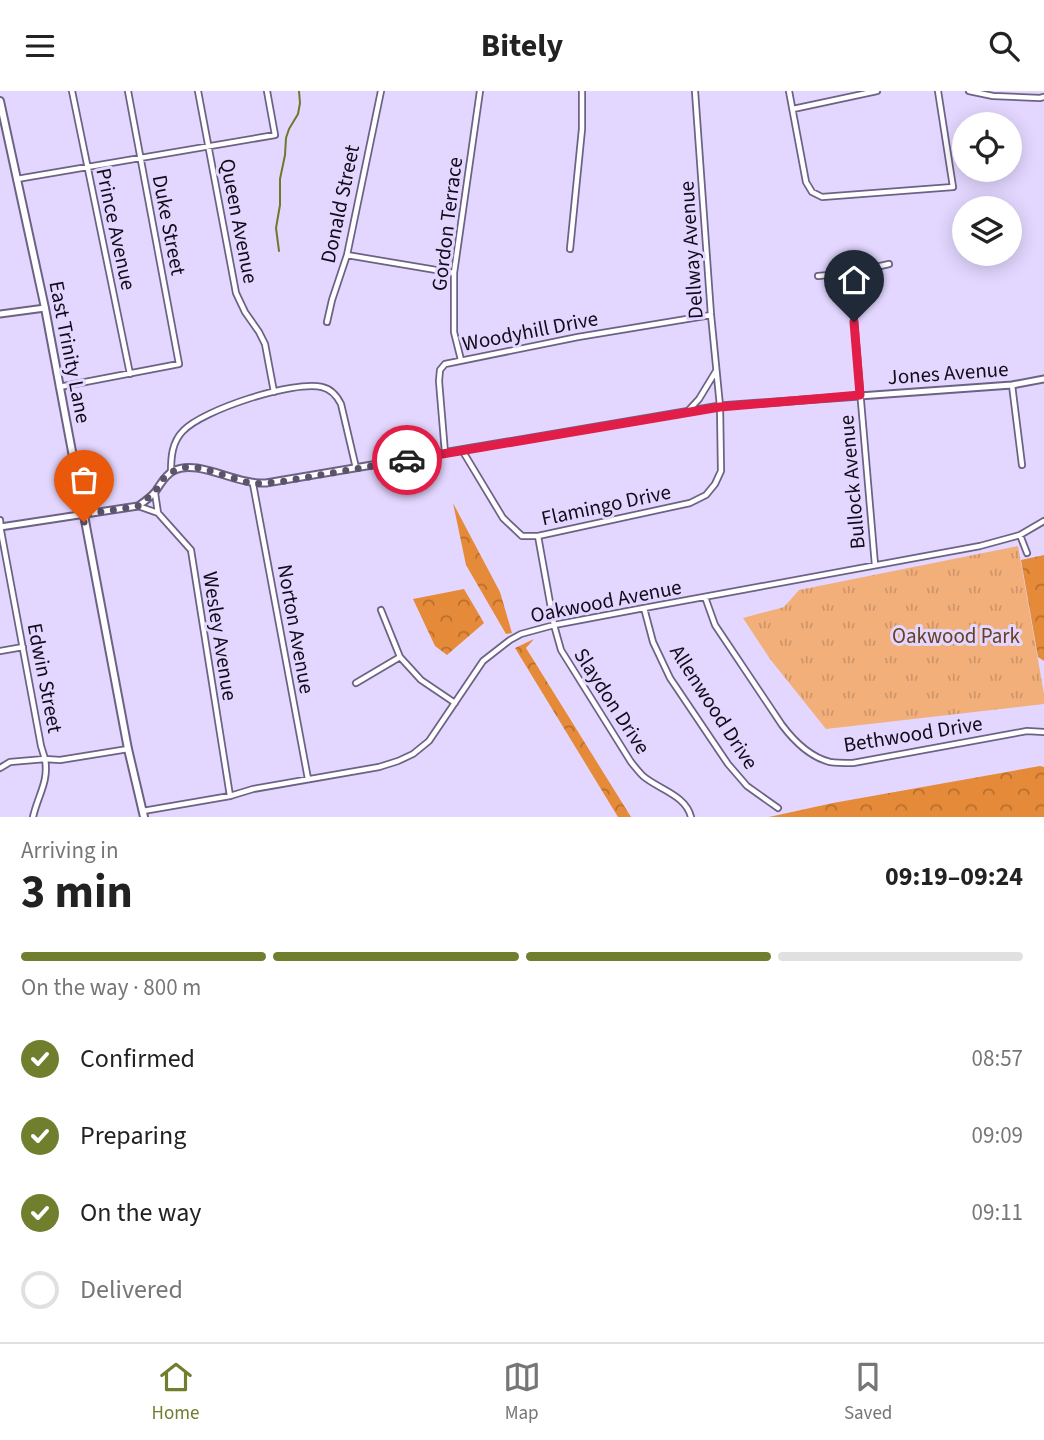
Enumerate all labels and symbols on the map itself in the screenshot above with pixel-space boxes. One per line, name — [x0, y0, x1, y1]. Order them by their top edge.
street label: Donald Street — [313, 142, 367, 266]
street label: Gordon Terrace — [424, 155, 470, 293]
street label: Queen Avenue — [212, 156, 266, 286]
street label: Prince Avenue — [88, 165, 144, 293]
street label: Duke Street — [145, 172, 193, 278]
street label: Dellway Avenue — [671, 180, 711, 320]
pin — [824, 250, 884, 322]
street label: East Trinity Lane — [41, 278, 99, 426]
street label: Woodyhill Drive — [460, 303, 600, 359]
street label: Jones Avenue — [887, 354, 1009, 392]
street label: Bullock Avenue — [831, 414, 873, 550]
courier — [372, 425, 442, 495]
pin — [54, 450, 114, 522]
street label: Flamingo Drive — [538, 477, 674, 533]
street label: Norton Avenue — [270, 562, 322, 696]
street label: Wesley Avenue — [195, 569, 245, 703]
street label: Oakwood Avenue — [528, 572, 684, 630]
street label: Edwin Street — [20, 621, 70, 735]
park label: Oakwood Park — [892, 621, 1021, 651]
street label: Allenwood Drive — [662, 639, 766, 775]
street label: Slaydon Drive — [566, 642, 658, 760]
street label: Bethwood Drive — [841, 708, 985, 760]

